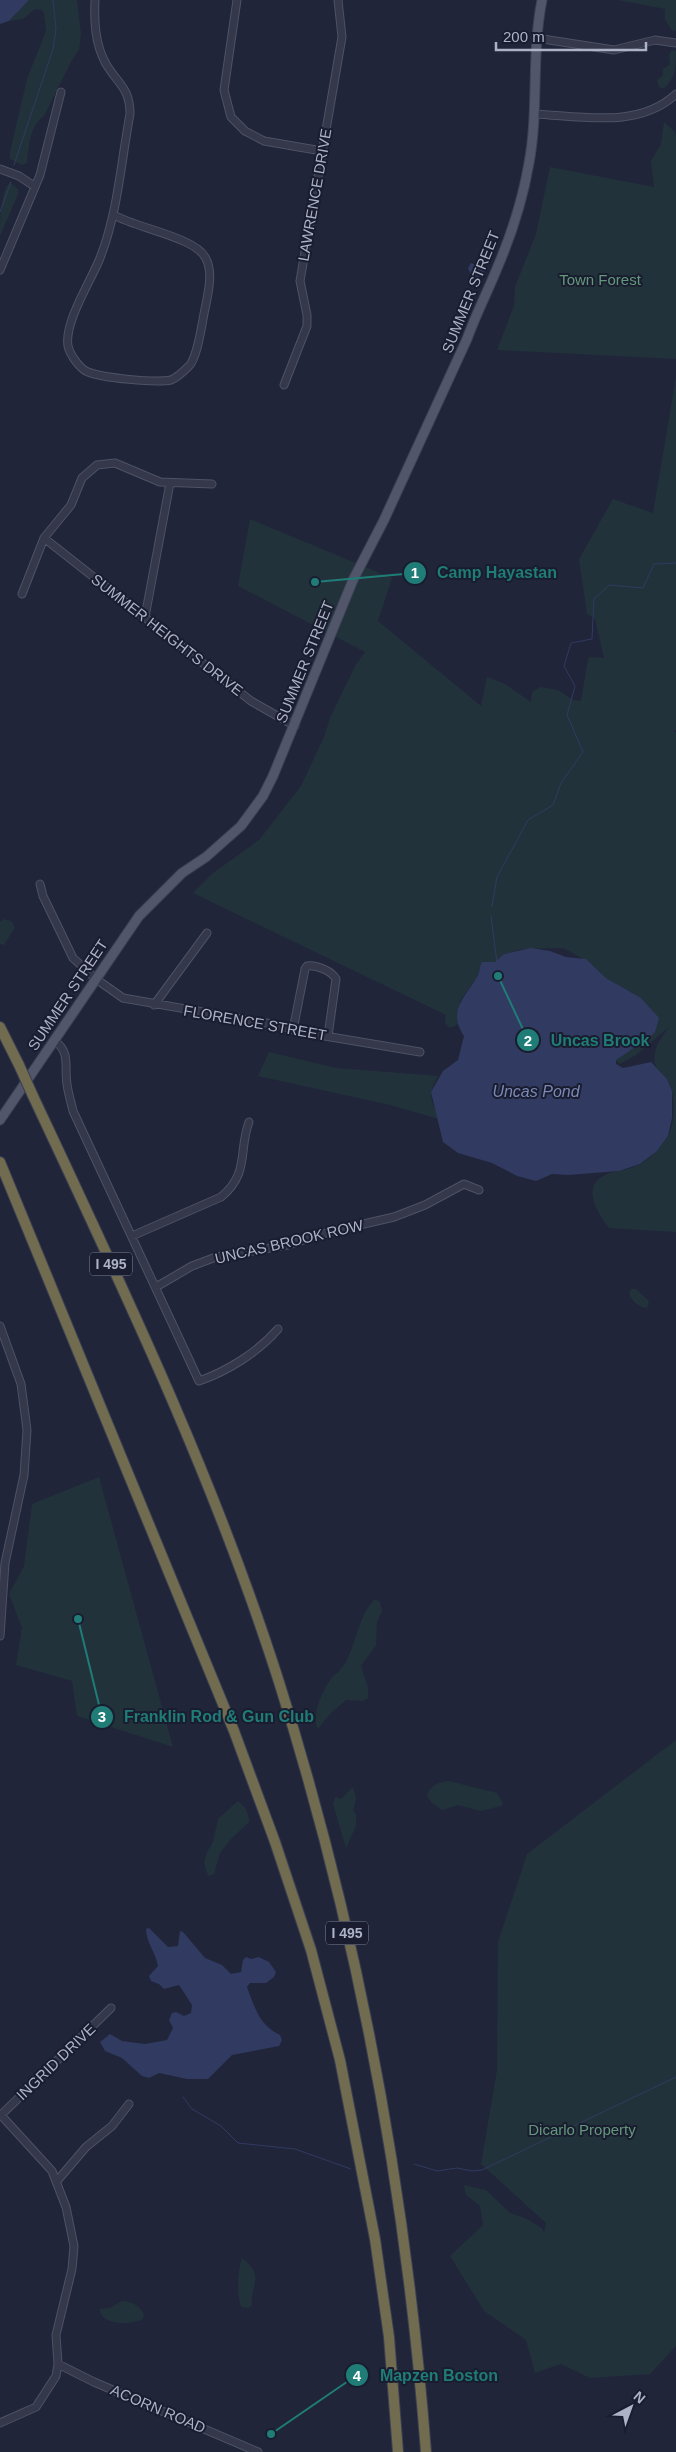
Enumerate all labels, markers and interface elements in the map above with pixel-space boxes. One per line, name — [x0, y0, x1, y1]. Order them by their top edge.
scale bar — [496, 20, 646, 52]
text: 200 m — [503, 28, 545, 45]
street label: LAWRENCE DRIVE — [294, 127, 335, 263]
street label: SUMMER STREET — [438, 228, 503, 355]
park label: Town Forest — [559, 271, 642, 288]
callout: Camp Hayastan — [402, 557, 567, 588]
text: 1 — [411, 564, 419, 581]
text: Camp Hayastan — [437, 564, 557, 581]
street label: SUMMER HEIGHTS DRIVE — [88, 570, 246, 699]
street label: SUMMER STREET — [272, 598, 337, 725]
street label: SUMMER STREET — [24, 936, 111, 1053]
street label: FLORENCE STREET — [182, 1002, 328, 1043]
callout: Uncas Brook — [516, 1025, 660, 1056]
text: 2 — [524, 1032, 532, 1049]
text: Uncas Brook — [551, 1032, 649, 1049]
water label: Uncas Pond — [492, 1083, 581, 1100]
street label: UNCAS BROOK ROW — [213, 1216, 366, 1267]
road number: I 495 — [90, 1252, 132, 1276]
callout: Franklin Rod & Gun Club — [89, 1701, 325, 1732]
text: 3 — [98, 1708, 106, 1725]
text: Franklin Rod & Gun Club — [124, 1708, 314, 1725]
road number: I 495 — [326, 1922, 368, 1945]
street label: INGRID DRIVE — [13, 2020, 98, 2103]
park label: Dicarlo Property — [528, 2121, 636, 2138]
callout: Mapzen Boston — [345, 2360, 508, 2391]
text: 4 — [353, 2367, 362, 2384]
text: Mapzen Boston — [380, 2367, 498, 2384]
street label: ACORN ROAD — [108, 2381, 208, 2436]
north arrow — [606, 2382, 656, 2432]
text: N — [630, 2388, 649, 2407]

